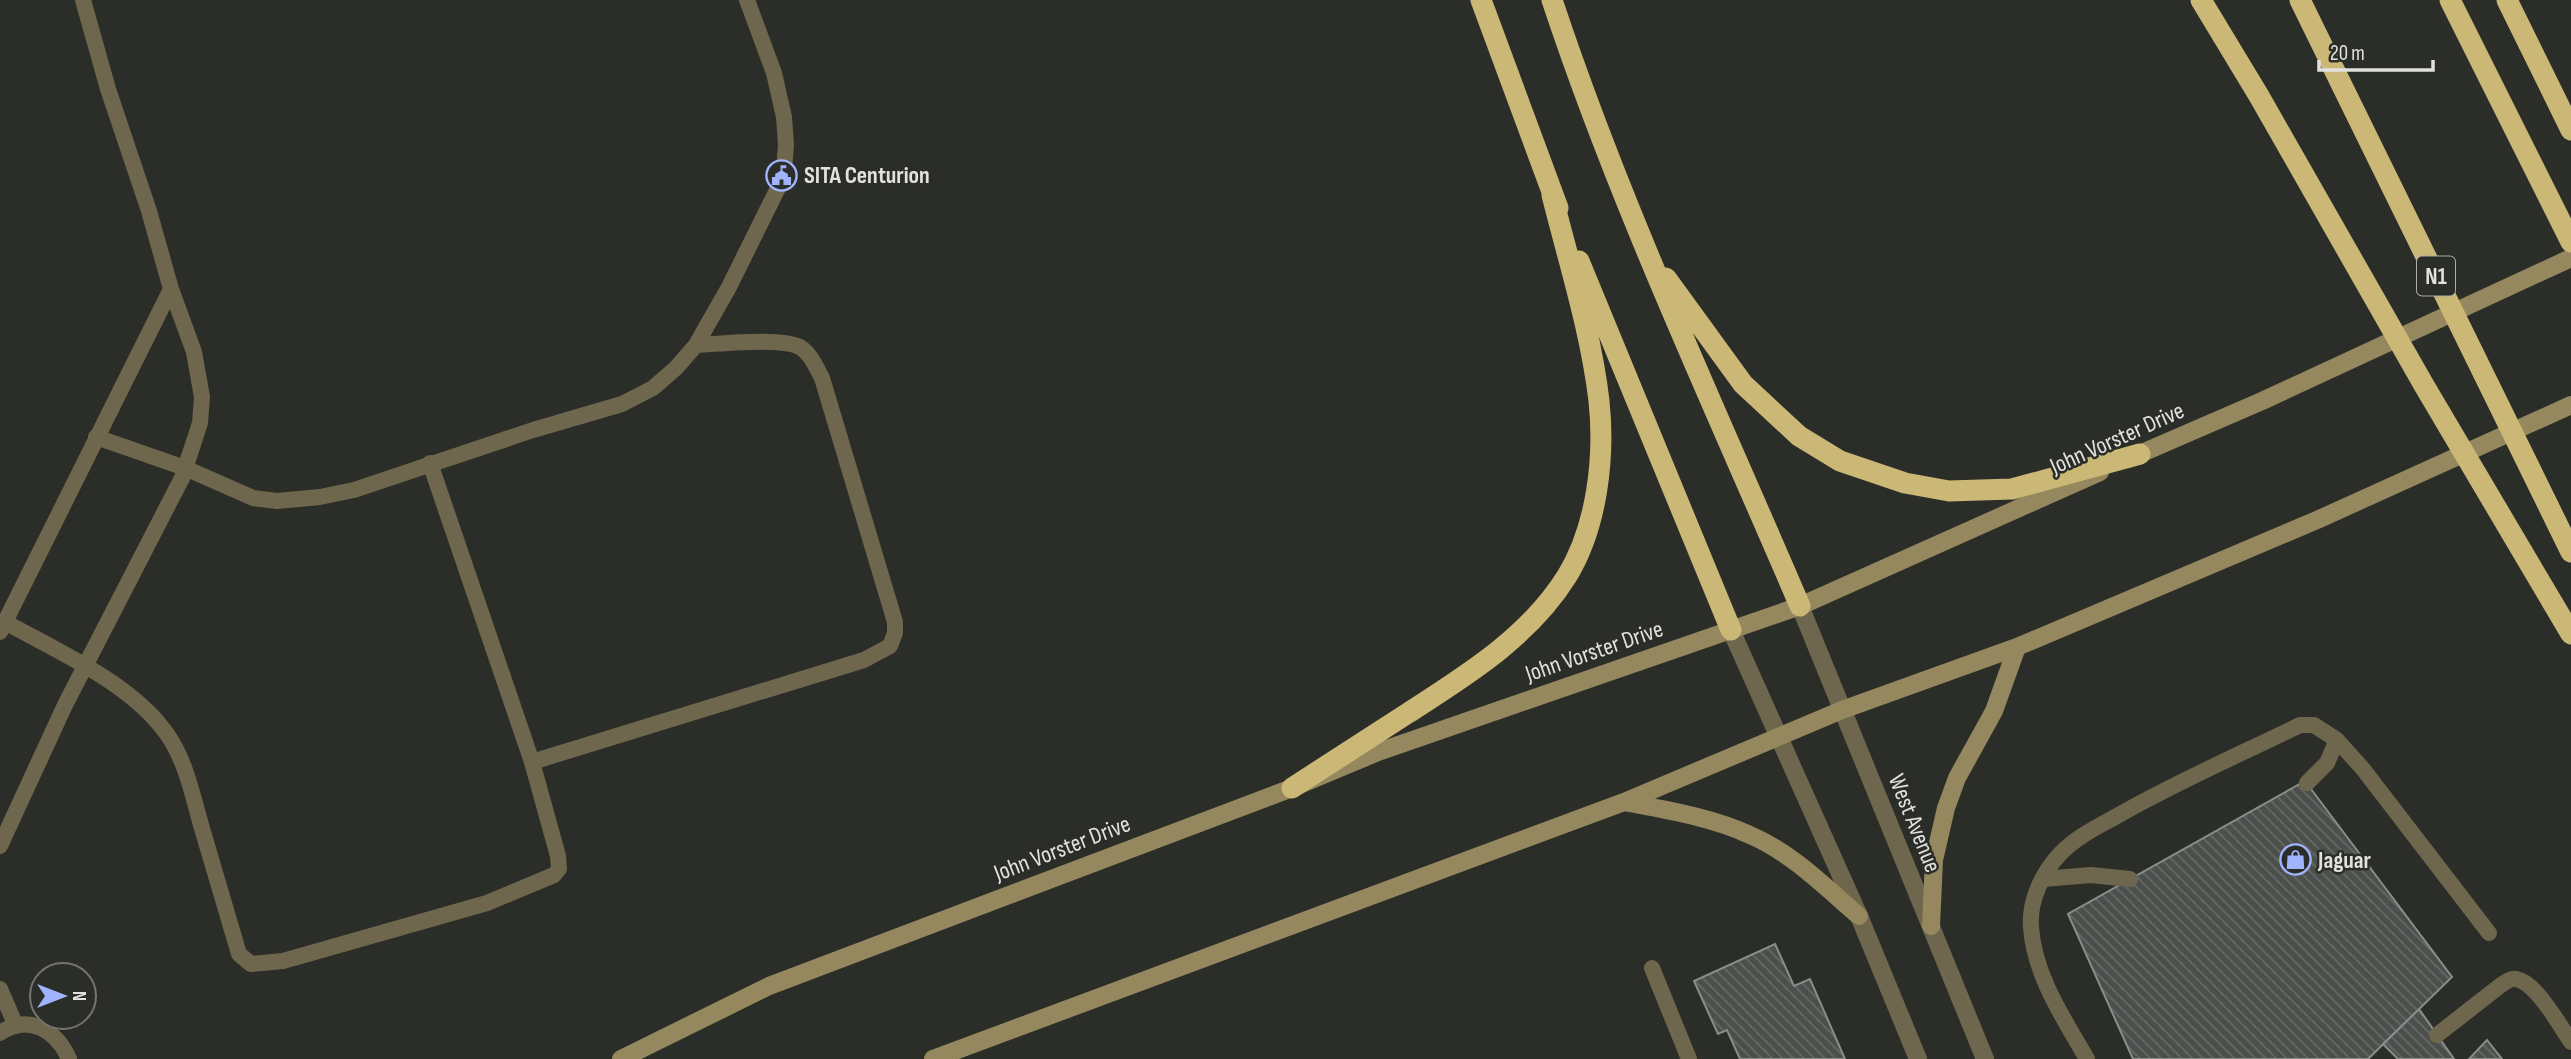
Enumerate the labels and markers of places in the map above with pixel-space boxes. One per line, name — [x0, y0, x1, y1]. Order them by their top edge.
public building icon: SITA Centurion — [764, 158, 798, 192]
place label: SITA Centurion — [804, 161, 930, 190]
shop icon: Jaguar — [2278, 843, 2312, 877]
place label: Jaguar — [2317, 846, 2372, 875]

